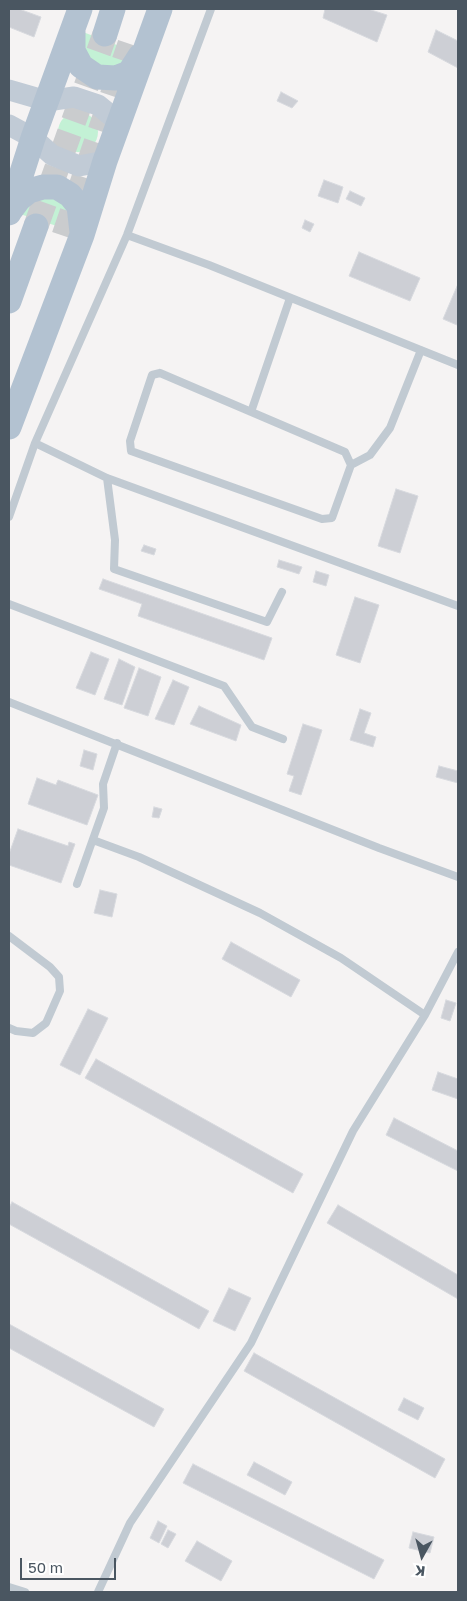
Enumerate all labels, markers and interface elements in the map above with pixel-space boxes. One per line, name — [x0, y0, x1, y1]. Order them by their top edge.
north arrow — [397, 1531, 447, 1581]
scale bar — [22, 1548, 119, 1580]
text: 50 m — [28, 1558, 63, 1576]
text: K — [414, 1562, 426, 1580]

